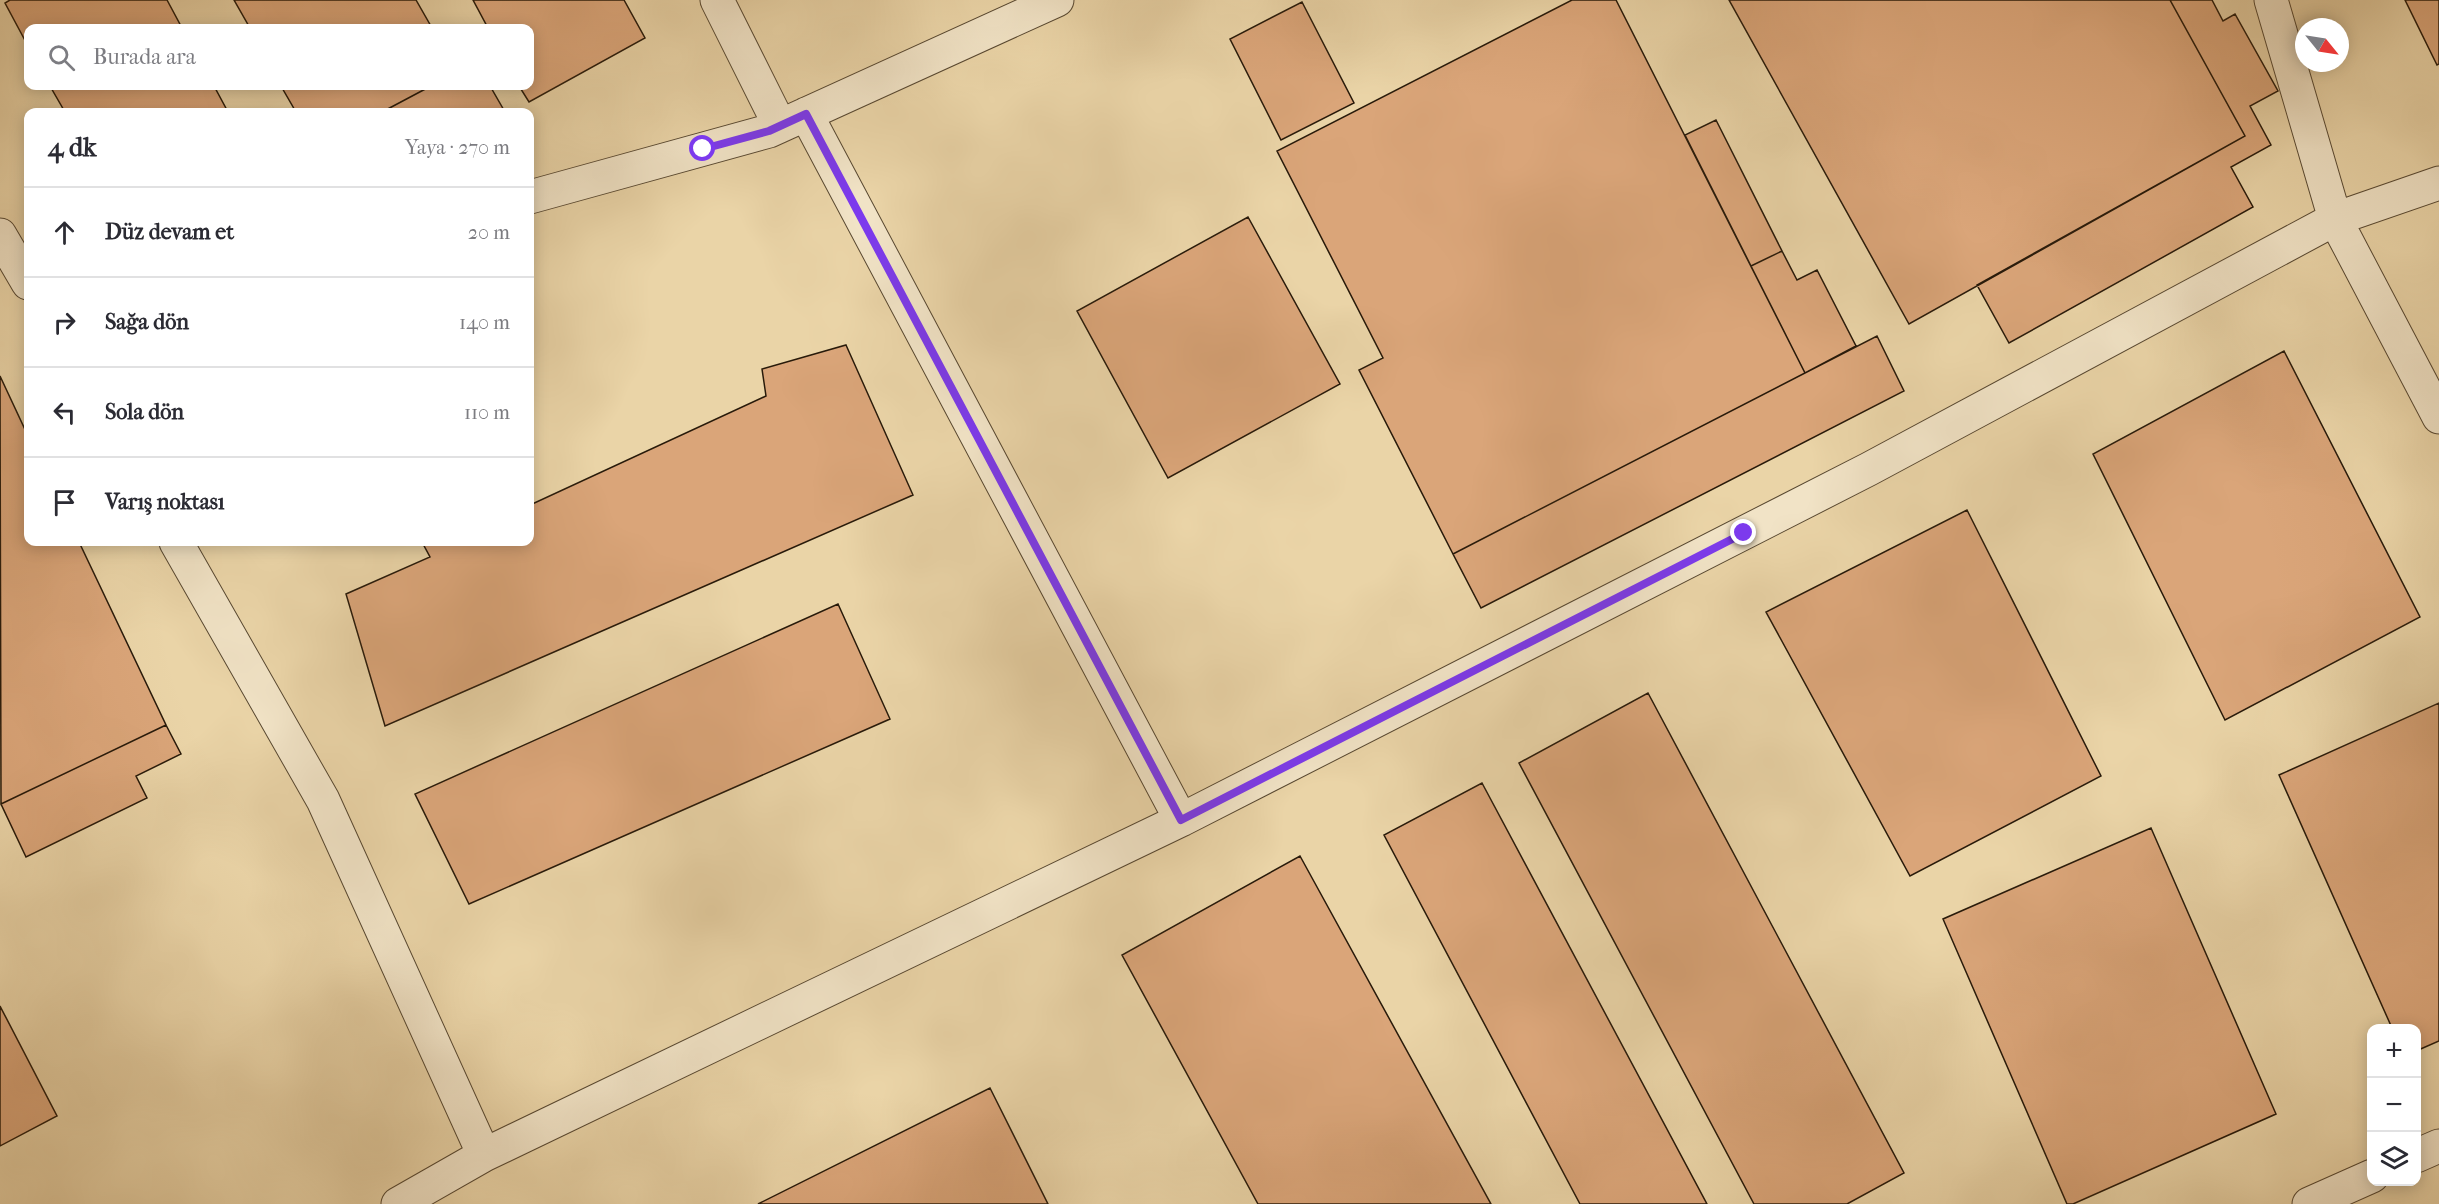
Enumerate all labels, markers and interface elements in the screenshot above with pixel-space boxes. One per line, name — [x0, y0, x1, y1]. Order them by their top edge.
north arrow — [2295, 18, 2349, 72]
search box — [24, 24, 534, 90]
icon: search — [45, 41, 78, 74]
text: Burada ara — [93, 44, 196, 70]
text: 4 dk — [48, 132, 96, 163]
route start — [689, 135, 715, 161]
text: Yaya · 270 m — [405, 136, 510, 159]
icon: ahead — [48, 216, 81, 249]
text: Düz devam et — [105, 219, 234, 245]
text: 20 m — [468, 221, 510, 244]
icon: right — [48, 306, 81, 339]
text: Sağa dön — [105, 309, 189, 335]
text: 140 m — [459, 311, 510, 334]
icon: left — [48, 396, 81, 429]
text: Sola dön — [105, 399, 184, 425]
text: 110 m — [464, 401, 510, 424]
icon: arrive — [48, 486, 81, 519]
text: Varış noktası — [105, 489, 224, 515]
route end — [1730, 519, 1756, 545]
map controls — [2367, 1024, 2421, 1186]
button: + — [2367, 1024, 2421, 1078]
button: − — [2367, 1078, 2421, 1132]
button: layers — [2367, 1132, 2421, 1186]

